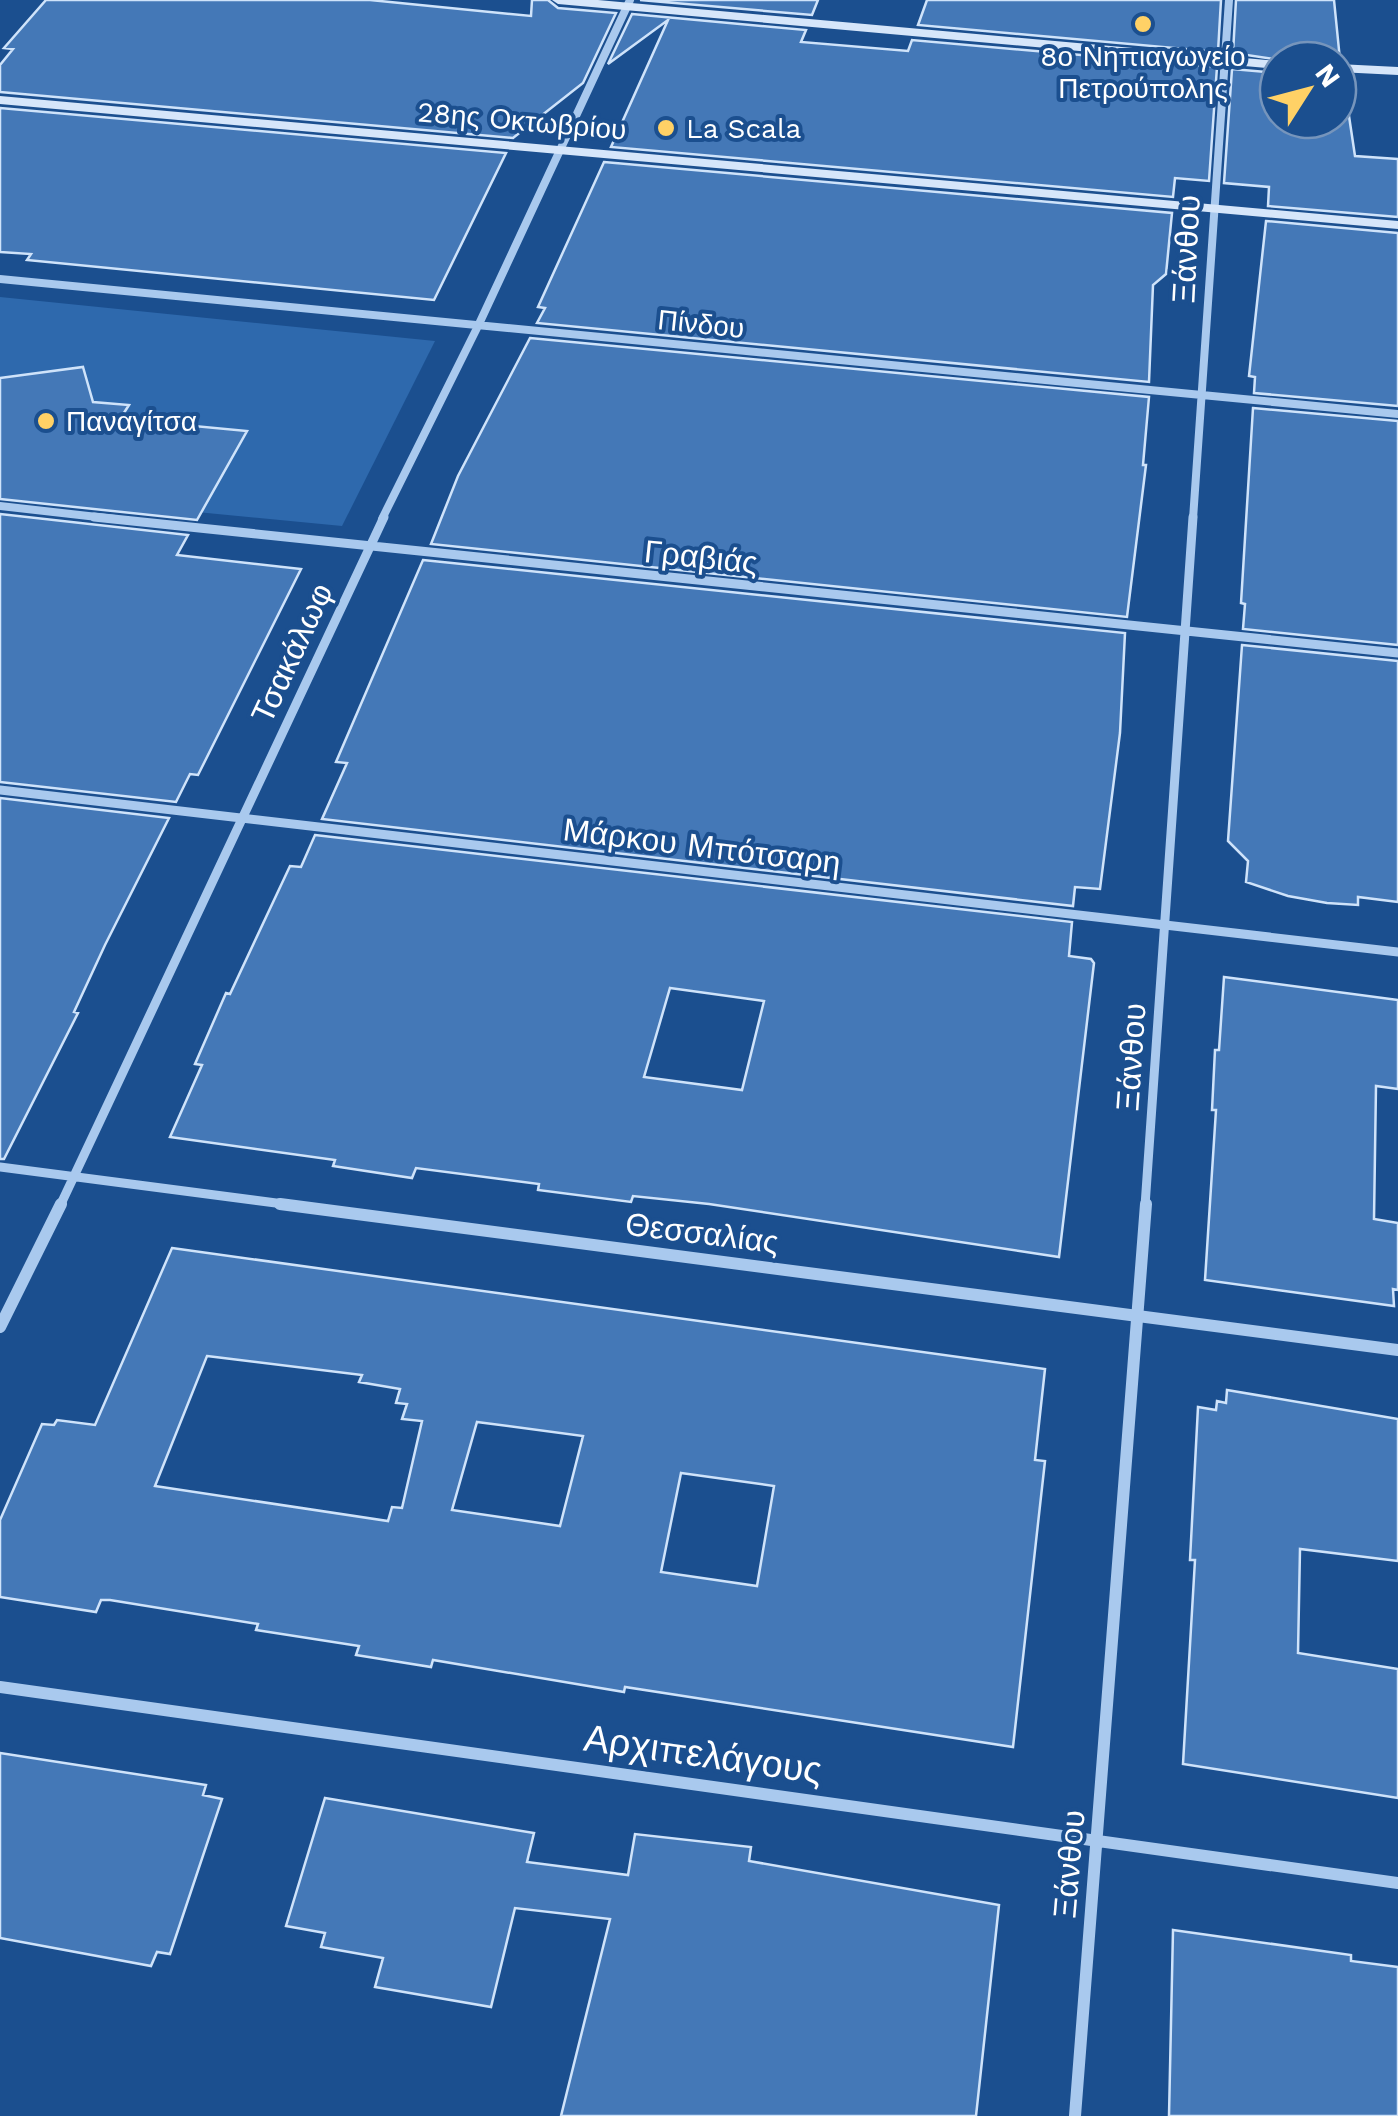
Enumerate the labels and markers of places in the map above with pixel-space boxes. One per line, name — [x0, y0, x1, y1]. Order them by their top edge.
marker: 8ο Νηπιαγωγείο Πετρούπολης — [1132, 13, 1154, 35]
place label: 8ο Νηπιαγωγείο Πετρούπολης — [1040, 40, 1246, 105]
place label: La Scala — [686, 112, 802, 145]
marker: La Scala — [655, 117, 677, 139]
place label: Παναγίτσα — [66, 405, 197, 438]
marker: Παναγίτσα — [35, 410, 57, 432]

